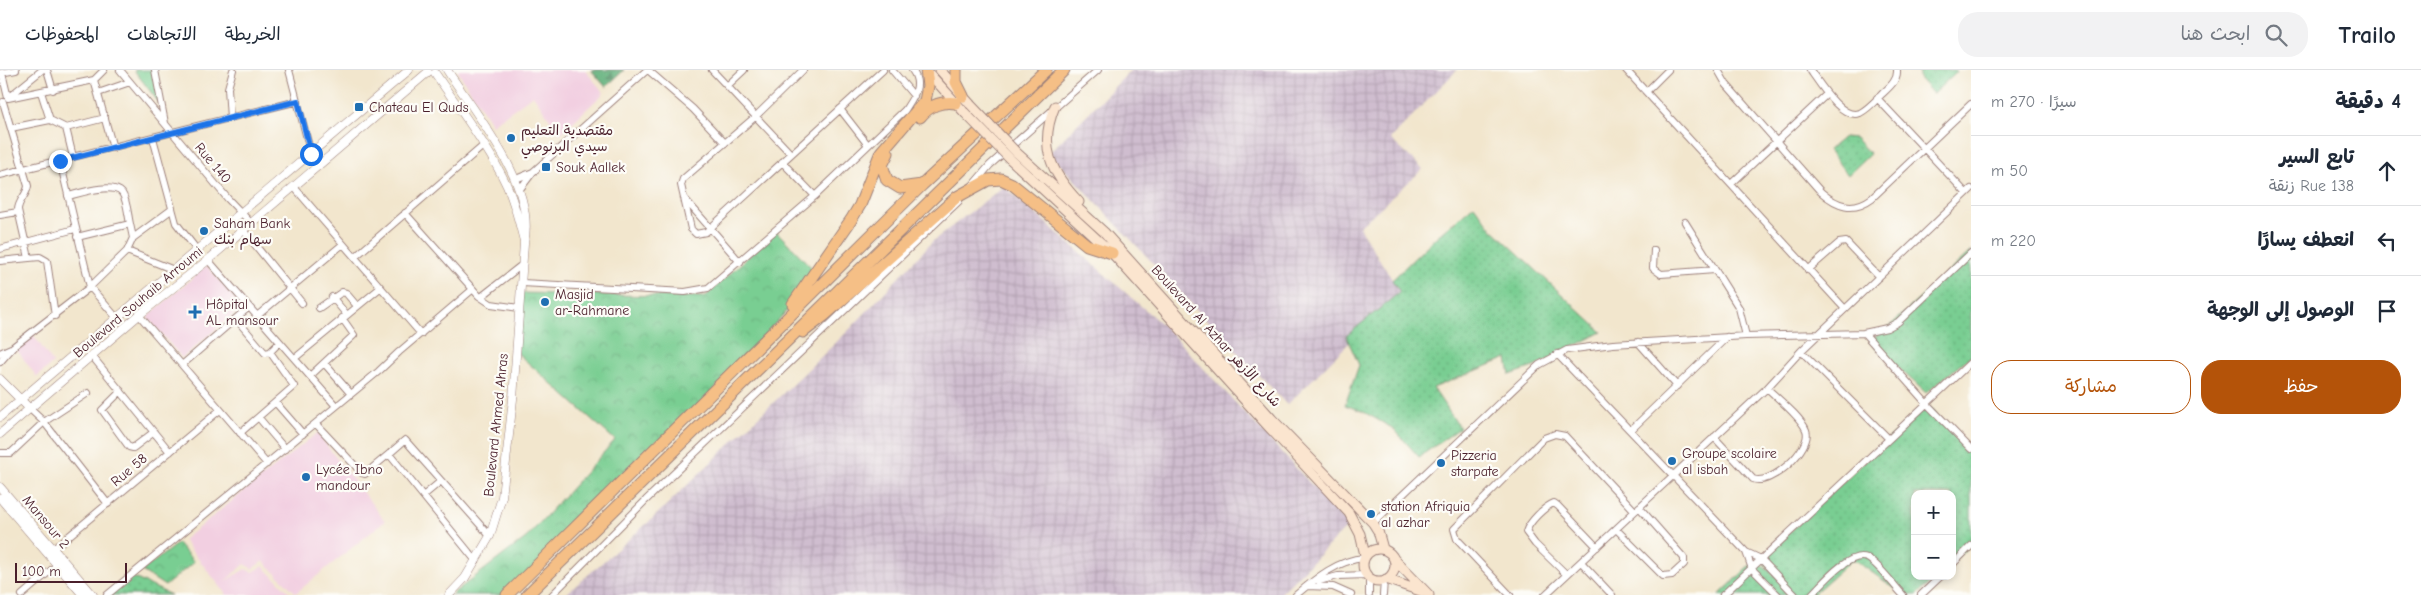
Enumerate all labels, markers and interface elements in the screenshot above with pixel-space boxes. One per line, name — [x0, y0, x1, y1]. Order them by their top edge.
search box — [1958, 12, 2308, 57]
icon: search — [2262, 21, 2290, 49]
text: Trailo — [2338, 21, 2396, 49]
text: ابحث هنا — [2181, 23, 2250, 45]
text: المحفوظات — [25, 24, 99, 45]
text: الاتجاهات — [127, 24, 197, 45]
text: الخريطة — [225, 24, 281, 45]
text: 4 دقيقة — [2335, 89, 2401, 113]
text: سيرًا · 270 m — [1991, 93, 2077, 111]
place label: Chateau El Quds — [369, 99, 469, 116]
marker: Chateau El Quds — [353, 101, 365, 113]
place label: مقتصدية التعليم سيدي البرنوصي — [521, 122, 613, 159]
marker: مقتصدية التعليم سيدي البرنوصي — [505, 132, 517, 144]
street label: Rue 140 — [191, 139, 235, 187]
route start — [300, 143, 323, 166]
text: تابع السير — [2280, 146, 2354, 168]
route end — [49, 150, 72, 173]
icon: ahead — [2373, 157, 2401, 185]
place label: Souk Aallek — [556, 159, 625, 176]
marker: Souk Aallek — [540, 161, 552, 173]
text: 50 m — [1991, 162, 2028, 180]
text: Rue 138 زنقة — [2269, 177, 2354, 195]
place label: Saham Bank سهام بنك — [214, 215, 291, 250]
marker: Saham Bank سهام بنك — [198, 225, 210, 237]
icon: left — [2373, 227, 2401, 255]
text: انعطف يسارًا — [2257, 229, 2354, 251]
text: 220 m — [1991, 232, 2036, 250]
street label: Boulevard Souhaib Arroumi — [70, 243, 206, 361]
street label: Boulevard Al Azhar شارع الأزهر — [1147, 261, 1285, 411]
place label: Masjid ar-Rahmane — [555, 286, 629, 319]
place label: Hôpital AL mansour — [206, 296, 279, 329]
marker: Masjid ar-Rahmane — [539, 296, 551, 308]
icon: arrive — [2373, 297, 2401, 325]
text: الوصول إلى الوجهة — [2207, 299, 2354, 321]
marker: Hôpital AL mansour — [188, 305, 202, 319]
street label: Boulevard Ahmed Ahras — [480, 353, 512, 497]
button: مشاركة — [1991, 360, 2191, 414]
button: حفظ — [2201, 360, 2401, 414]
place label: Groupe scolaire al isbah — [1682, 445, 1777, 478]
place label: Pizzeria starpate — [1451, 447, 1498, 480]
street label: Rue 58 — [107, 450, 151, 490]
marker: Groupe scolaire al isbah — [1666, 455, 1678, 467]
marker: Pizzeria starpate — [1435, 457, 1447, 469]
place label: Lycée Ibno mandour — [316, 461, 383, 494]
marker: Lycée Ibno mandour — [300, 471, 312, 483]
map controls — [1911, 490, 1956, 580]
button: + — [1911, 490, 1956, 535]
street label: Mansour 2 — [19, 492, 73, 552]
place label: station Afriquia al azhar — [1381, 498, 1470, 531]
marker: station Afriquia al azhar — [1365, 508, 1377, 520]
button: − — [1911, 535, 1956, 580]
scale bar — [15, 560, 128, 583]
text: 100 m — [22, 563, 61, 580]

